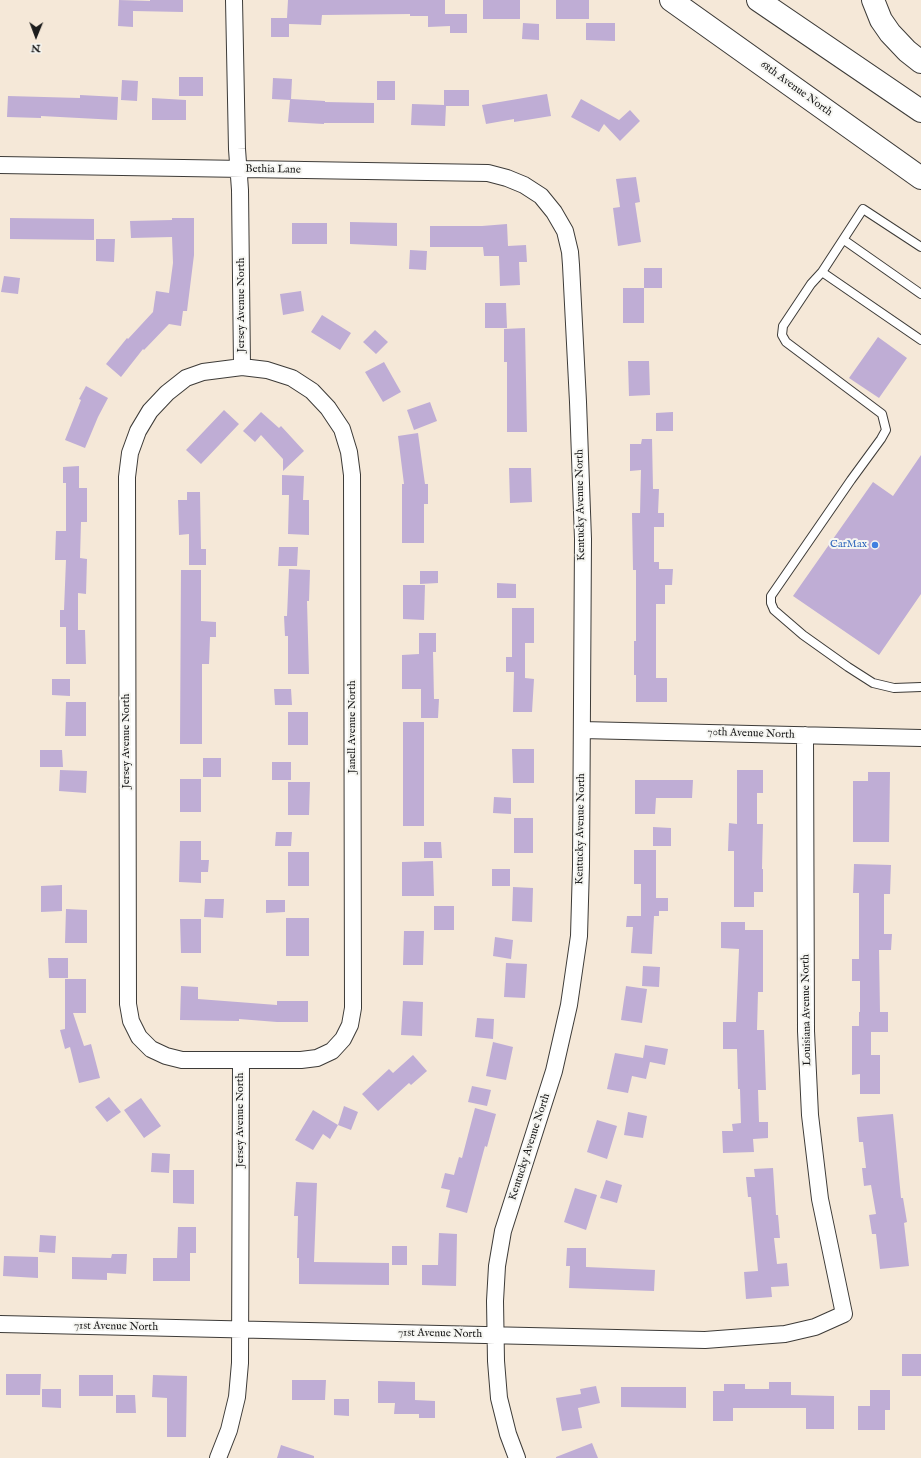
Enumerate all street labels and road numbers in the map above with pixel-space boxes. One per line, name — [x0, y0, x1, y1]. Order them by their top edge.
street label: 68th Avenue North — [757, 58, 835, 120]
street label: Bethia Lane — [245, 163, 301, 177]
street label: Jersey Avenue North — [235, 258, 249, 352]
street label: Kentucky Avenue North — [573, 449, 589, 561]
street label: Janell Avenue North — [346, 680, 360, 774]
street label: Jersey Avenue North — [120, 694, 134, 788]
street label: 70th Avenue North — [707, 726, 795, 742]
street label: Kentucky Avenue North — [573, 773, 589, 885]
street label: Louisiana Avenue North — [799, 954, 815, 1066]
street label: Jersey Avenue North — [234, 1073, 248, 1167]
street label: Kentucky Avenue North — [506, 1092, 554, 1202]
street label: 71st Avenue North — [74, 1320, 158, 1334]
street label: 71st Avenue North — [398, 1327, 482, 1341]

